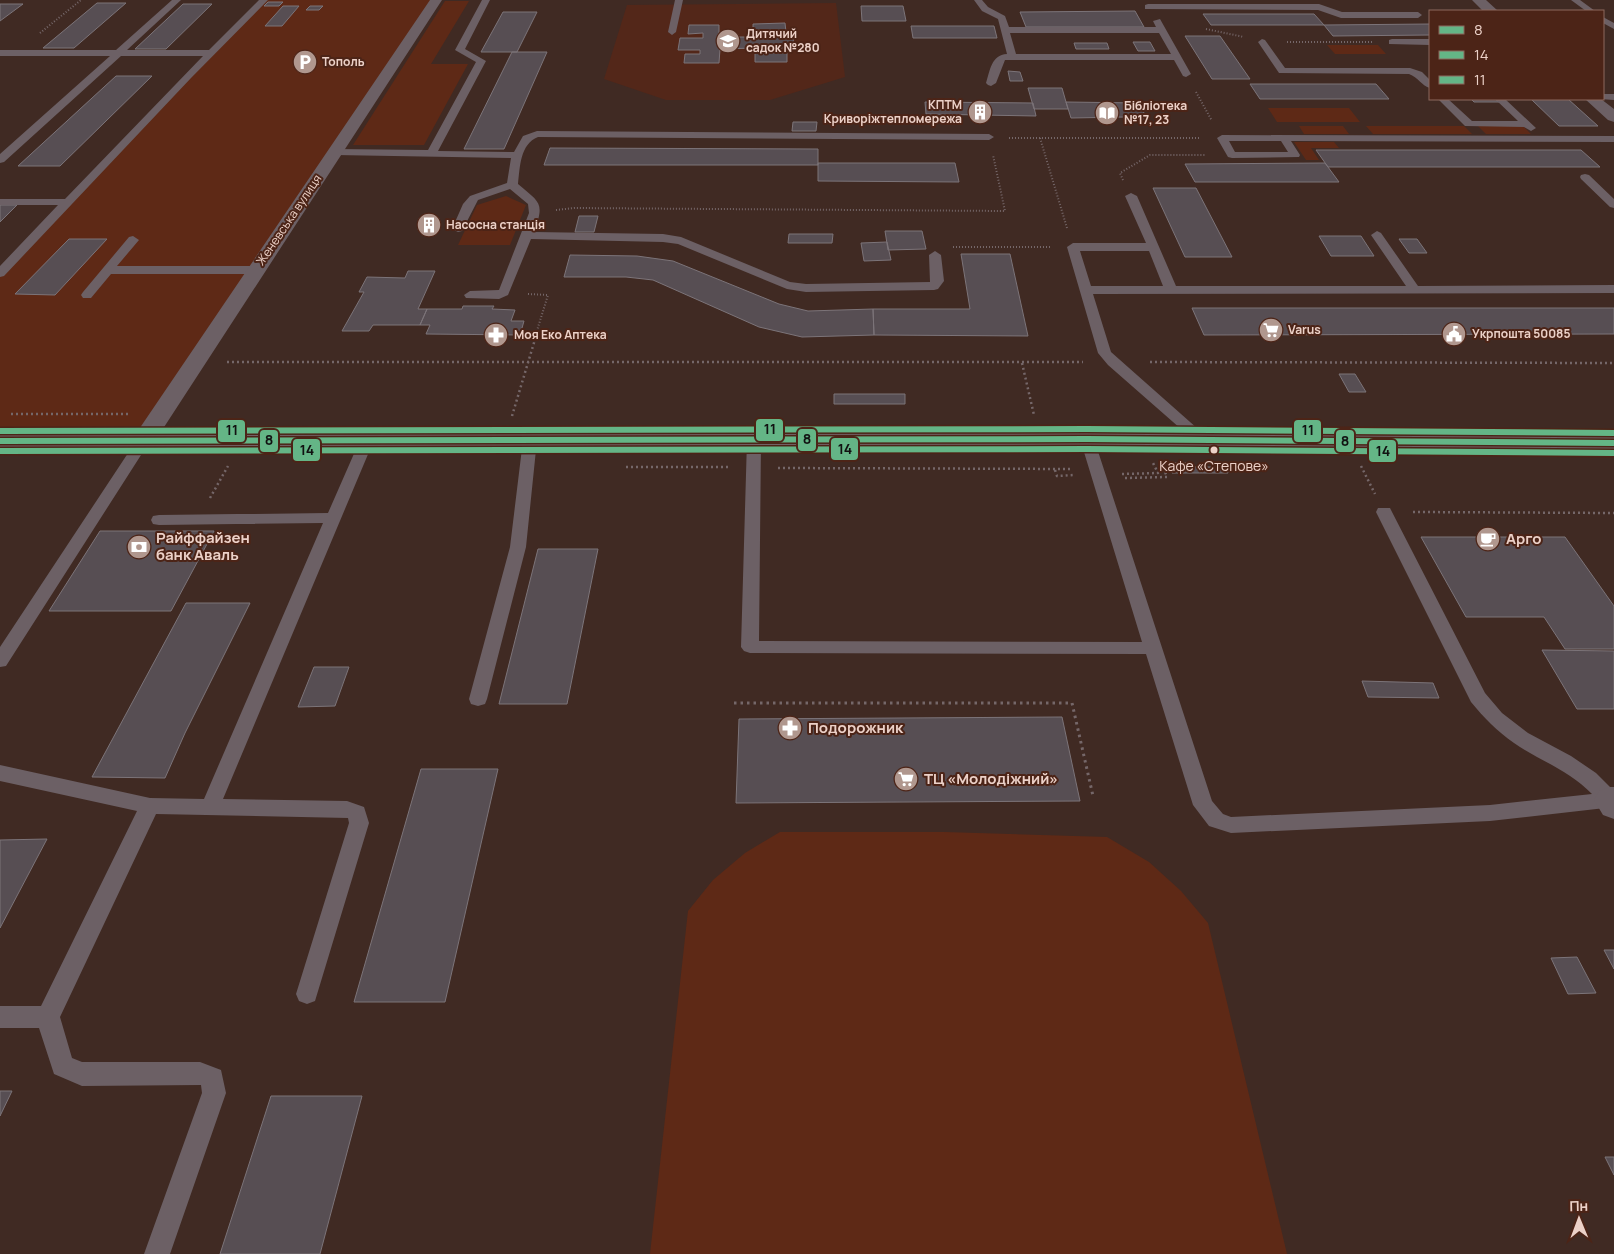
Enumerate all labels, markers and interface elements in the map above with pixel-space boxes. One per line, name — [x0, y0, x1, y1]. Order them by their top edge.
legend — [1429, 10, 1604, 100]
text: 8 — [1474, 19, 1483, 40]
place label: Дитячий садок №280 — [746, 25, 820, 56]
school or university icon: Дитячий садок №280 — [715, 28, 741, 54]
text: 14 — [1474, 44, 1489, 65]
parking icon: Тополь — [292, 49, 318, 75]
place label: Тополь — [322, 53, 365, 70]
text: 11 — [1474, 69, 1486, 90]
place label: КПТМ Криворіжтепломережа — [824, 96, 962, 127]
place label: Бібліотека №17, 23 — [1124, 97, 1187, 128]
building icon: КПТМ Криворіжтепломережа — [967, 99, 993, 125]
library icon: Бібліотека №17, 23 — [1094, 100, 1120, 126]
street label: Женевська вулиця — [252, 171, 325, 269]
building icon: Насосна станція — [416, 212, 442, 238]
place label: Насосна станція — [446, 216, 545, 233]
supermarket icon: Varus — [1258, 317, 1284, 343]
place label: Varus — [1288, 321, 1321, 338]
public building icon: Укрпошта 50085 — [1441, 321, 1467, 347]
pharmacy icon: Моя Еко Аптека — [483, 322, 509, 348]
place label: Укрпошта 50085 — [1472, 325, 1570, 342]
place label: Моя Еко Аптека — [514, 326, 607, 343]
line badge: 11 — [755, 418, 784, 442]
line badge: 11 — [217, 419, 246, 443]
text: 11 — [764, 419, 776, 438]
line badge: 11 — [1293, 419, 1322, 443]
text: 11 — [226, 420, 238, 439]
text: 11 — [1302, 420, 1314, 439]
line badge: 8 — [797, 428, 817, 452]
line badge: 8 — [259, 429, 279, 453]
text: 8 — [803, 429, 811, 448]
line badge: 8 — [1335, 429, 1355, 453]
text: 8 — [265, 430, 273, 449]
text: 8 — [1341, 431, 1349, 450]
line badge: 14 — [830, 437, 859, 461]
line badge: 14 — [292, 438, 321, 462]
text: 14 — [838, 439, 852, 458]
line badge: 14 — [1368, 439, 1397, 463]
text: 14 — [300, 440, 314, 459]
text: 14 — [1376, 441, 1390, 460]
marker: Кафе «Степове» — [1209, 445, 1219, 455]
place label: Кафе «Степове» — [1159, 456, 1269, 475]
cafe icon: Арго — [1475, 526, 1501, 552]
place label: Райффайзен банк Аваль — [156, 527, 250, 565]
place label: Арго — [1506, 528, 1542, 549]
bank icon: Райффайзен банк Аваль — [126, 534, 152, 560]
pharmacy icon: Подорожник — [777, 715, 803, 741]
place label: Подорожник — [808, 717, 904, 738]
supermarket icon: ТЦ «Молодіжний» — [893, 766, 919, 792]
place label: ТЦ «Молодіжний» — [924, 768, 1058, 789]
north arrow — [1554, 1194, 1604, 1244]
text: Пн — [1569, 1196, 1588, 1215]

